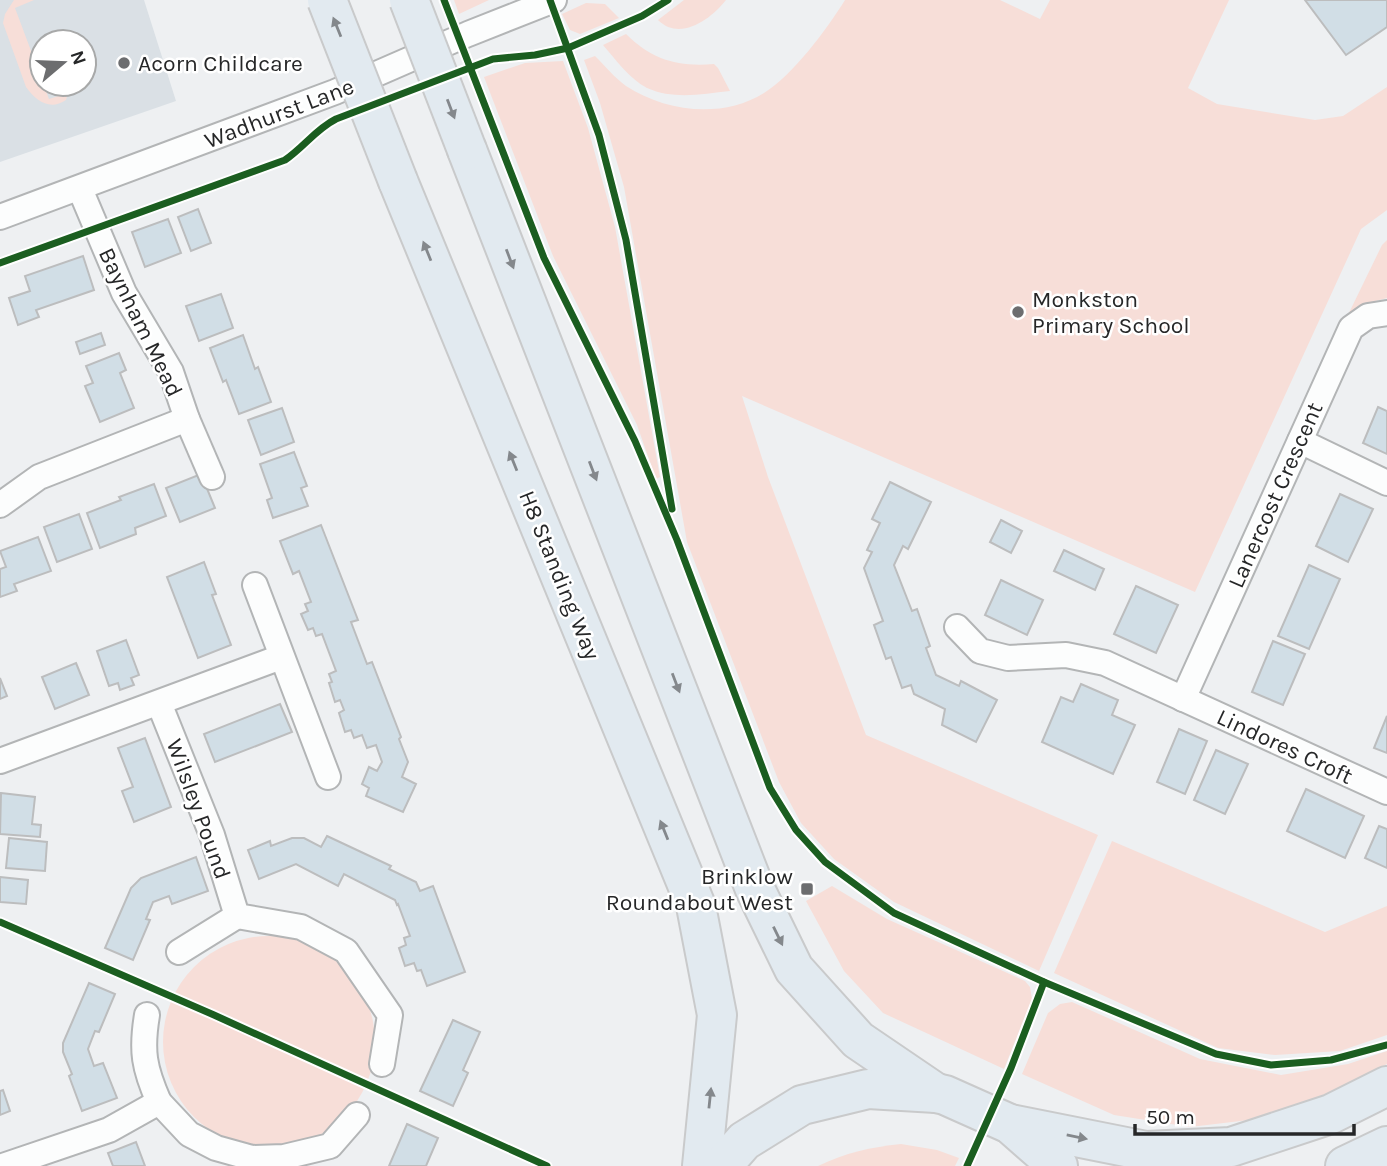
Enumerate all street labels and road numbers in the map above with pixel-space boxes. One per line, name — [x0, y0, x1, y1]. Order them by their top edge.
street label: Wadhurst Lane — [201, 73, 358, 154]
street label: Baynham Mead — [93, 243, 188, 401]
street label: Lanercost Crescent — [1222, 398, 1329, 592]
street label: H8 Standing Way — [513, 487, 606, 664]
street label: Lindores Croft — [1213, 703, 1357, 790]
street label: Wilsley Pound — [161, 735, 236, 883]

